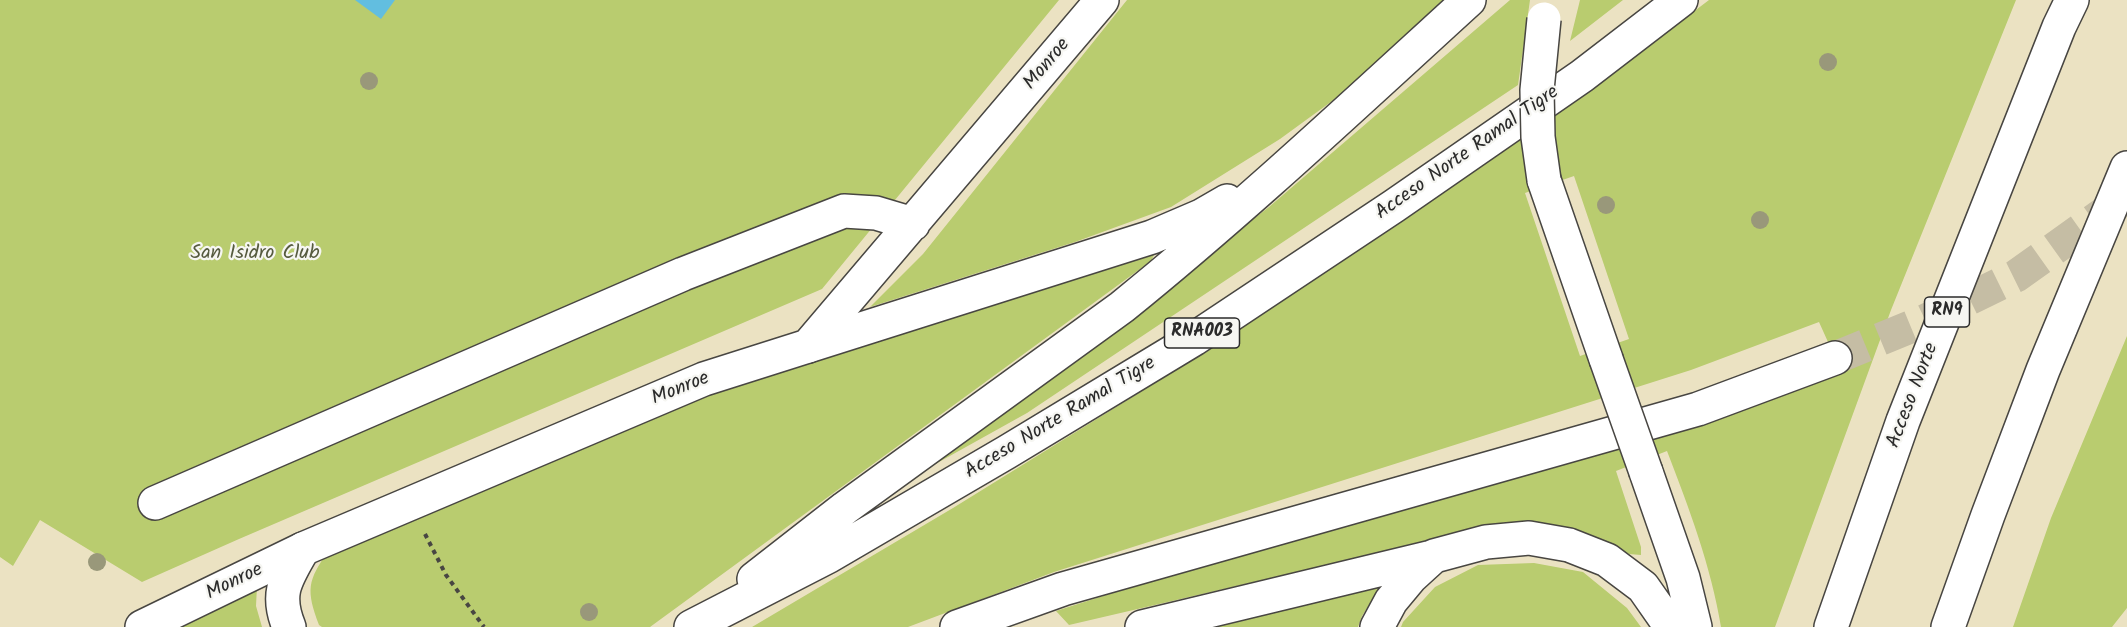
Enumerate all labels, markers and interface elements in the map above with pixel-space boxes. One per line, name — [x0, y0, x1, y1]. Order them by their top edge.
street label: Monroe — [1019, 34, 1077, 96]
street label: Acceso Norte Ramal Tigre — [1372, 82, 1564, 226]
park label: San Isidro Club — [191, 243, 319, 267]
road number: RN9 — [1924, 297, 1970, 327]
road number: RNA003 — [1164, 318, 1240, 348]
street label: Acceso Norte — [1883, 340, 1945, 452]
street label: Acceso Norte Ramal Tigre — [961, 352, 1161, 486]
street label: Monroe — [649, 368, 713, 412]
street label: Monroe — [203, 559, 267, 607]

